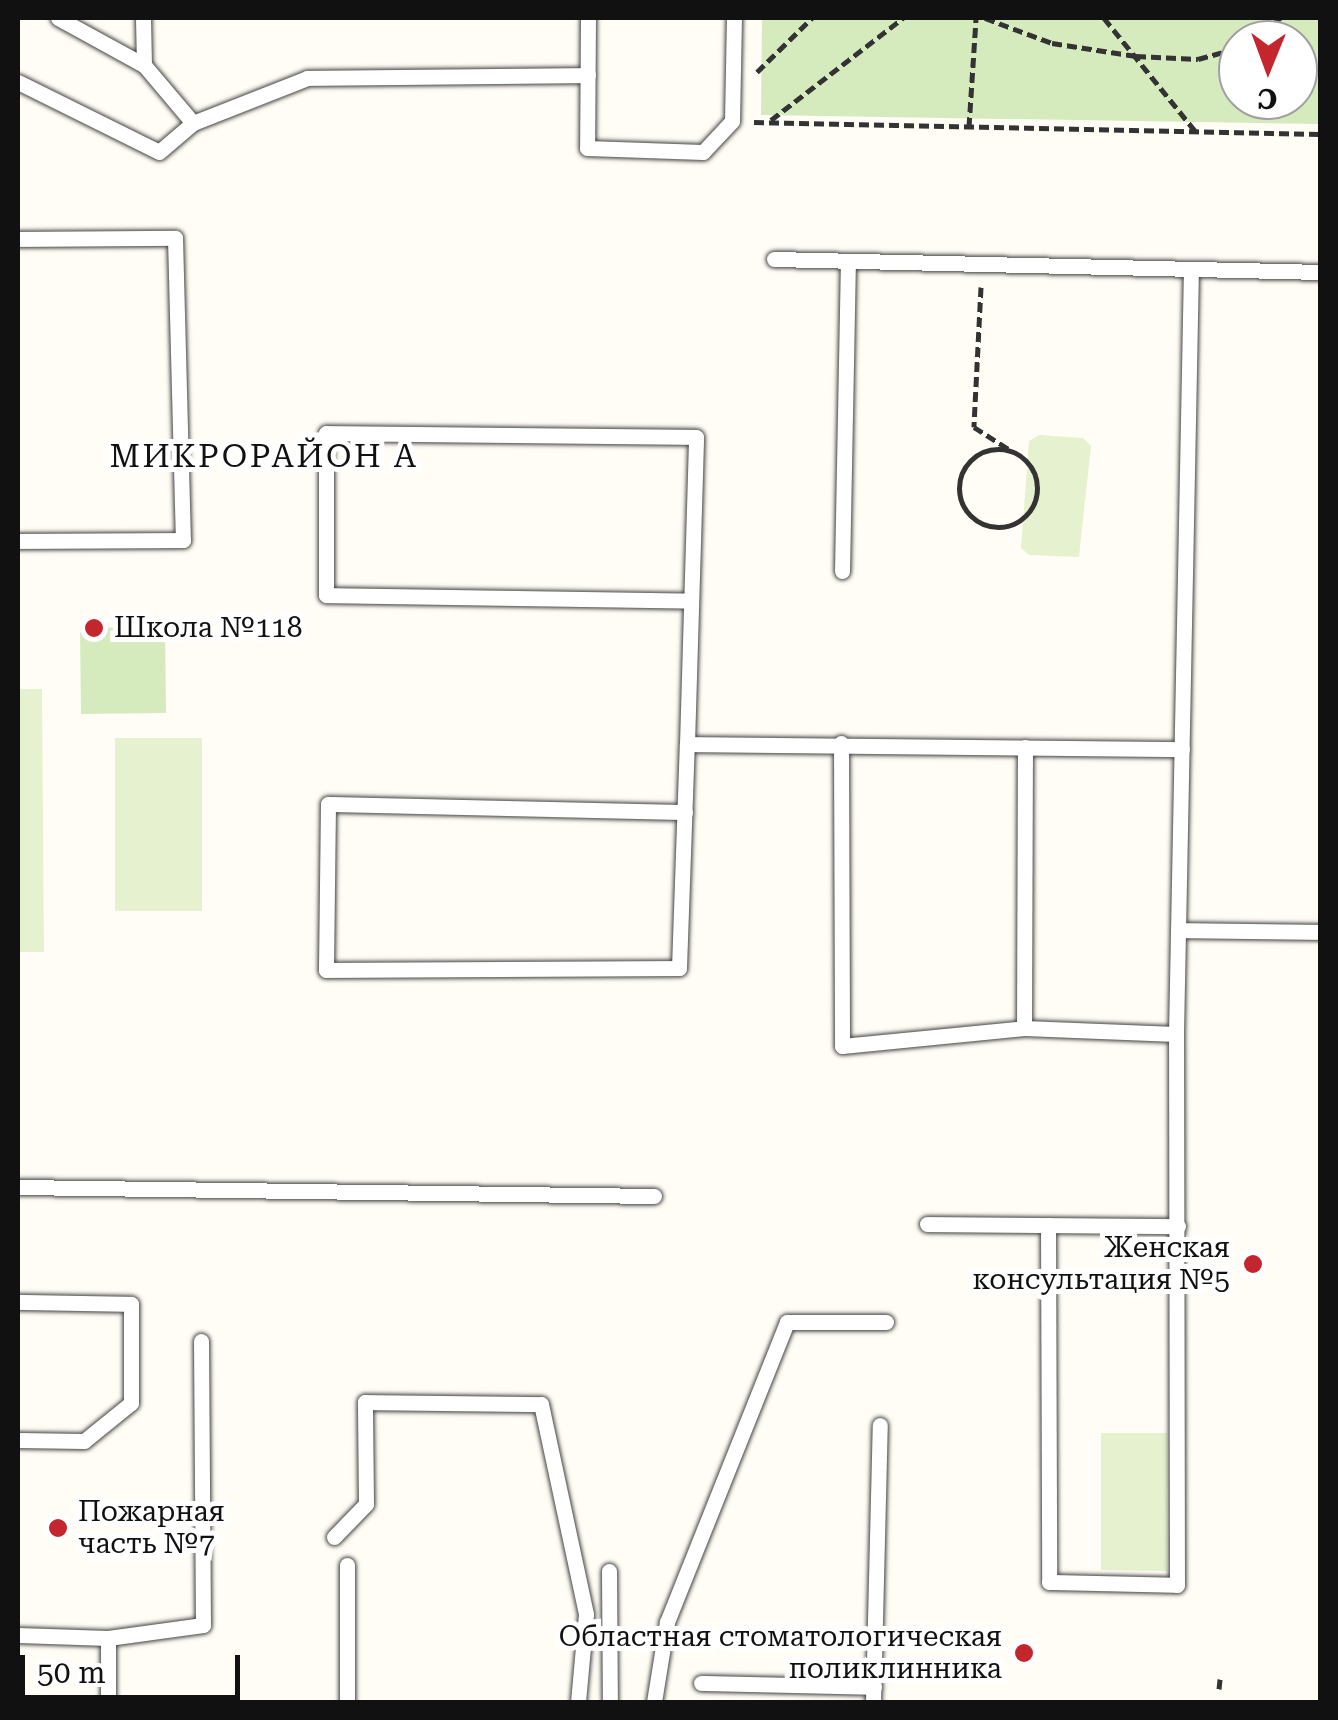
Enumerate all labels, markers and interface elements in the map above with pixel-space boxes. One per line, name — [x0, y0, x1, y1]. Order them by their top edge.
north arrow — [1218, 20, 1318, 120]
text: С — [1257, 82, 1278, 115]
district label: МИКРОРАЙОН А — [109, 437, 419, 475]
place label: Школа №118 — [114, 611, 302, 645]
marker: Школа №118 — [83, 617, 105, 639]
place label: Женская консультация №5 — [972, 1231, 1230, 1297]
marker: Женская консультация №5 — [1240, 1251, 1266, 1277]
place label: Пожарная часть №7 — [78, 1495, 225, 1561]
marker: Пожарная часть №7 — [47, 1517, 69, 1539]
place label: Областная стоматологическая поликлинника — [559, 1620, 1002, 1686]
scale bar — [25, 1635, 245, 1697]
marker: Областная стоматологическая поликлинника — [1011, 1640, 1037, 1666]
text: 50 m — [37, 1655, 106, 1690]

